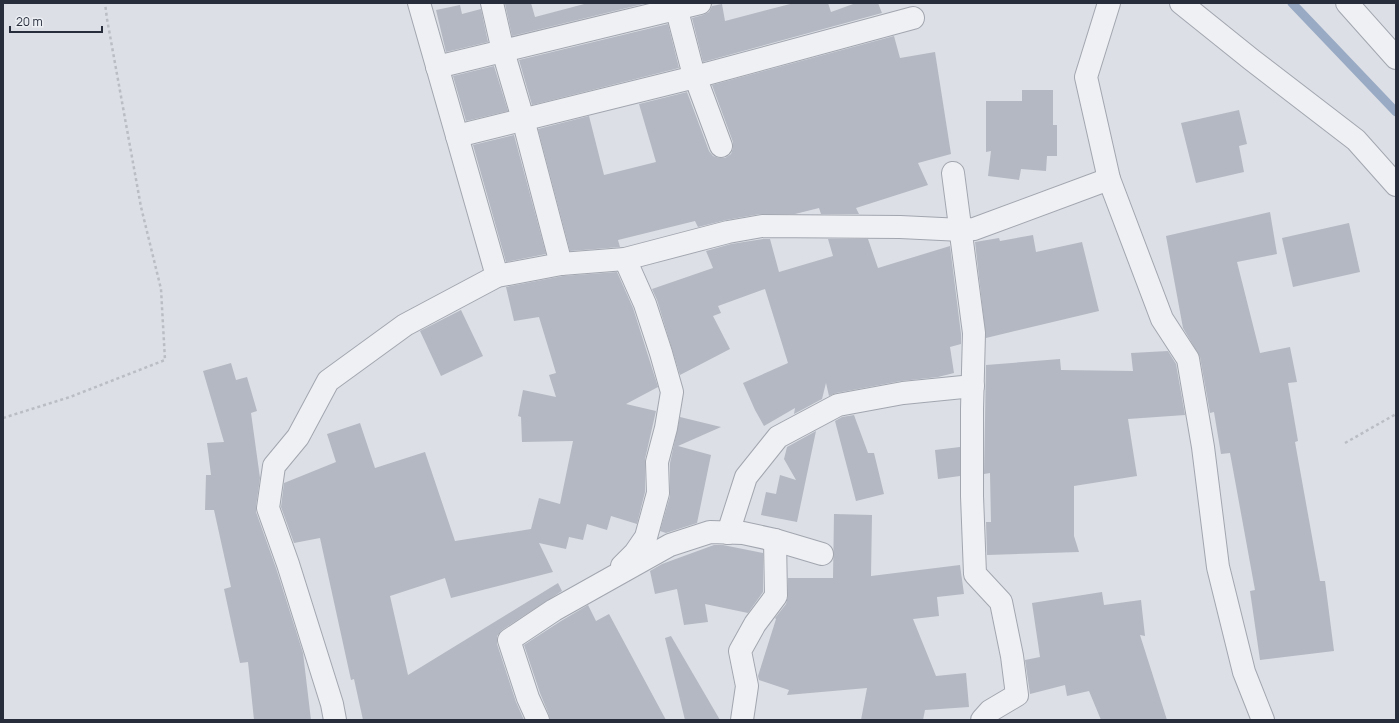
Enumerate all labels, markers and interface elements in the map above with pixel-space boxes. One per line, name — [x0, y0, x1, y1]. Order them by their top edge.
scale bar — [10, 8, 102, 34]
text: 20 m — [16, 13, 43, 30]

